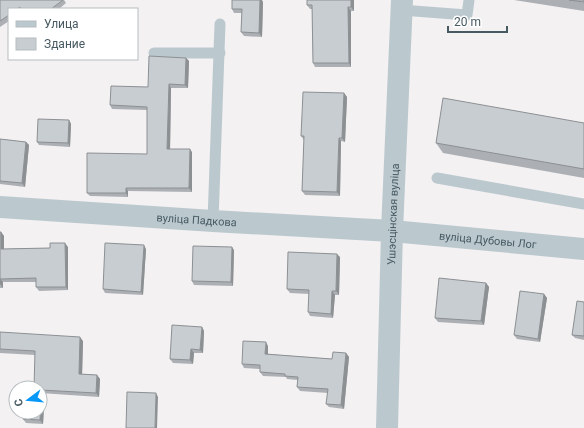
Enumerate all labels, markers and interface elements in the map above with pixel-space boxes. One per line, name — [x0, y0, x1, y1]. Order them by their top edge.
legend — [8, 8, 138, 60]
scale bar — [448, 8, 507, 34]
text: 20 m — [454, 15, 481, 29]
text: Улица — [44, 17, 79, 31]
text: Здание — [44, 37, 85, 51]
street label: Ушэсцінская вуліца — [385, 163, 401, 265]
street label: вуліца Падкова — [156, 211, 237, 229]
street label: вуліца Дубовы Лог — [439, 229, 537, 251]
north arrow — [8, 380, 48, 420]
text: С — [12, 397, 26, 408]

